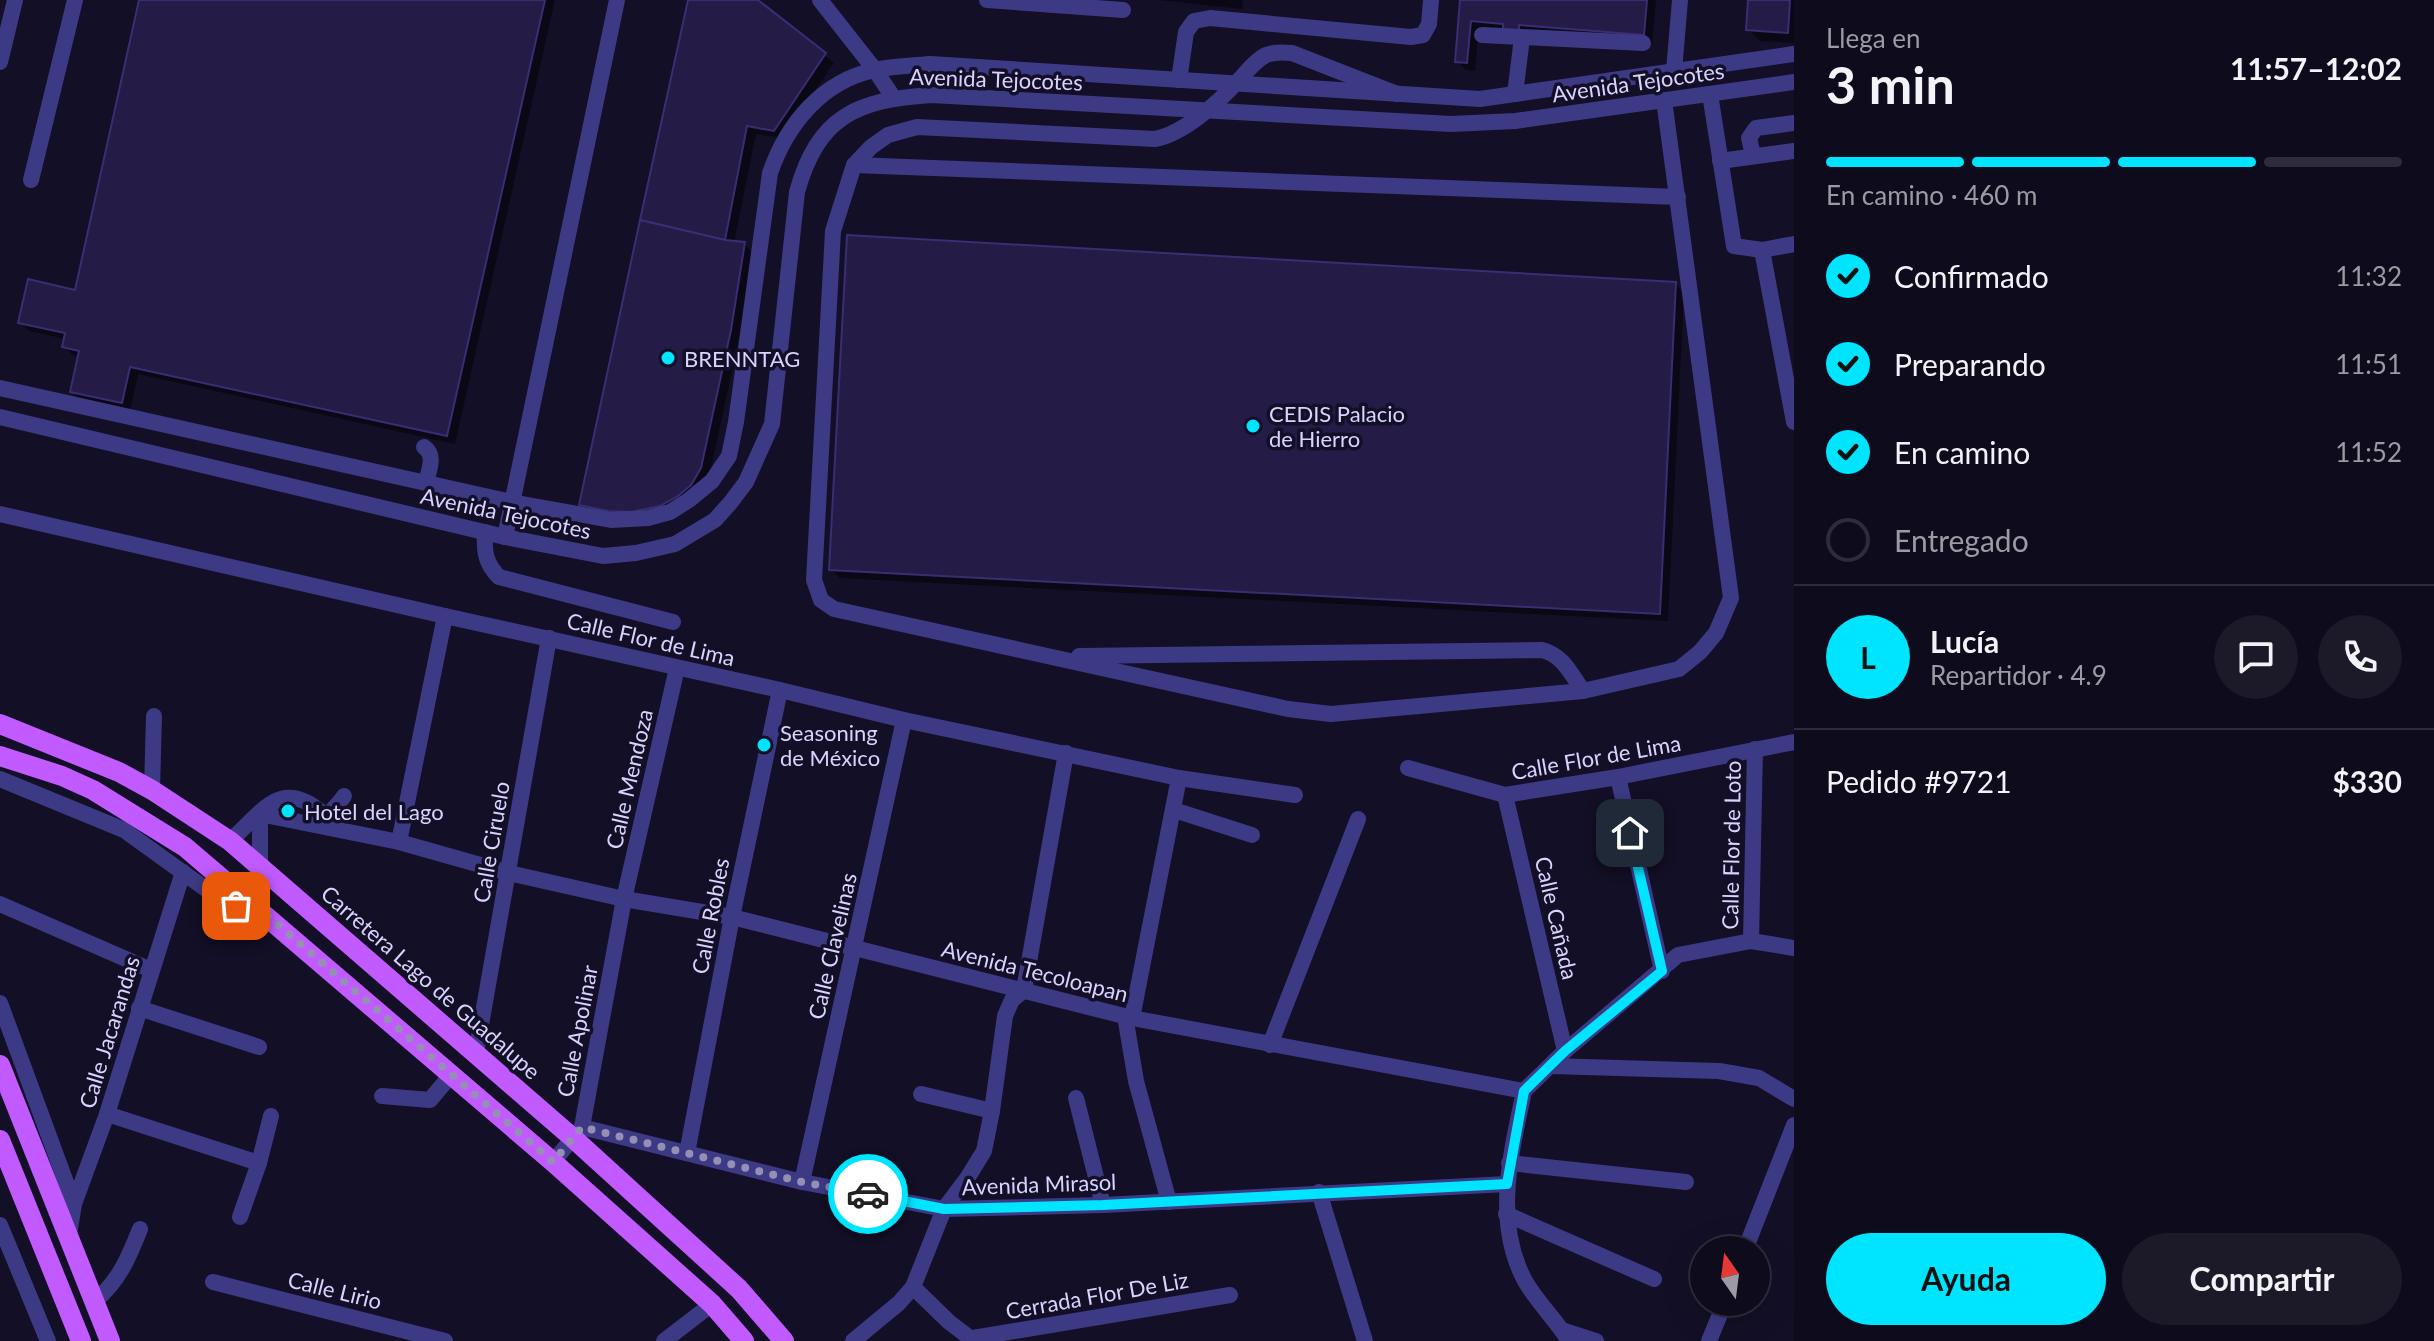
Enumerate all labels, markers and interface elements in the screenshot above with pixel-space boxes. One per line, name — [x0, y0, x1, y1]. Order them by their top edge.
text: Llega en — [1826, 22, 1921, 54]
text: 11:57–12:02 — [2230, 50, 2402, 86]
text: 3 min — [1826, 53, 1955, 115]
street label: Avenida Tejocotes — [1550, 57, 1726, 107]
street label: Avenida Tejocotes — [909, 62, 1083, 96]
text: En camino · 460 m — [1826, 179, 2037, 211]
icon: check — [1826, 254, 1870, 298]
text: Confirmado — [1894, 258, 2049, 294]
text: 11:32 — [2335, 260, 2402, 292]
icon: check — [1826, 342, 1870, 386]
place label: BRENNTAG — [684, 345, 800, 372]
text: Preparando — [1894, 346, 2046, 382]
text: 11:51 — [2335, 348, 2402, 380]
marker: BRENNTAG — [659, 349, 677, 367]
place label: CEDIS Palacio de Hierro — [1269, 400, 1405, 452]
marker: CEDIS Palacio de Hierro — [1244, 417, 1262, 435]
icon: check — [1826, 430, 1870, 474]
text: En camino — [1894, 434, 2030, 470]
text: 11:52 — [2335, 436, 2402, 468]
street label: Avenida Tejocotes — [418, 482, 594, 544]
text: Entregado — [1894, 522, 2029, 558]
street label: Calle Flor de Lima — [564, 607, 738, 671]
button: chat — [2214, 615, 2298, 699]
button: phone — [2318, 615, 2402, 699]
text: Lucía — [1930, 623, 1999, 659]
text: L — [1860, 639, 1876, 675]
text: Repartidor · 4.9 — [1930, 659, 2107, 691]
street label: Calle Mendoza — [600, 706, 658, 852]
place label: Seasoning de México — [780, 719, 880, 771]
street label: Calle Flor de Lima — [1509, 729, 1683, 785]
marker: Seasoning de México — [755, 736, 773, 754]
street label: Calle Flor de Loto — [1716, 760, 1746, 930]
text: Pedido #9721 — [1826, 763, 2012, 799]
text: $330 — [2332, 763, 2402, 799]
street label: Calle Ciruelo — [467, 779, 515, 905]
place label: Hotel del Lago — [304, 798, 444, 825]
pin — [1596, 799, 1664, 867]
marker: Hotel del Lago — [279, 802, 297, 820]
icon: home — [1608, 811, 1652, 855]
street label: Calle Cañada — [1530, 854, 1584, 982]
street label: Calle Robles — [686, 856, 734, 976]
street label: Calle Clavelinas — [802, 870, 862, 1022]
pin — [202, 872, 270, 940]
street label: Carretera Lago de Guadalupe — [316, 879, 546, 1085]
icon: bag — [214, 884, 258, 928]
street label: Avenida Tecoloapan — [939, 935, 1131, 1007]
street label: Calle Jacarandas — [73, 953, 145, 1111]
street label: Calle Apolinar — [551, 963, 603, 1099]
courier — [828, 1154, 908, 1234]
street label: Avenida Mirasol — [961, 1168, 1117, 1200]
icon: car — [846, 1172, 890, 1216]
button: Ayuda — [1826, 1233, 2106, 1325]
button: Compartir — [2122, 1233, 2402, 1325]
north arrow — [1690, 1236, 1770, 1316]
map controls — [1690, 1236, 1770, 1316]
street label: Calle Lirio — [285, 1265, 385, 1315]
street label: Cerrada Flor De Liz — [1003, 1266, 1191, 1324]

